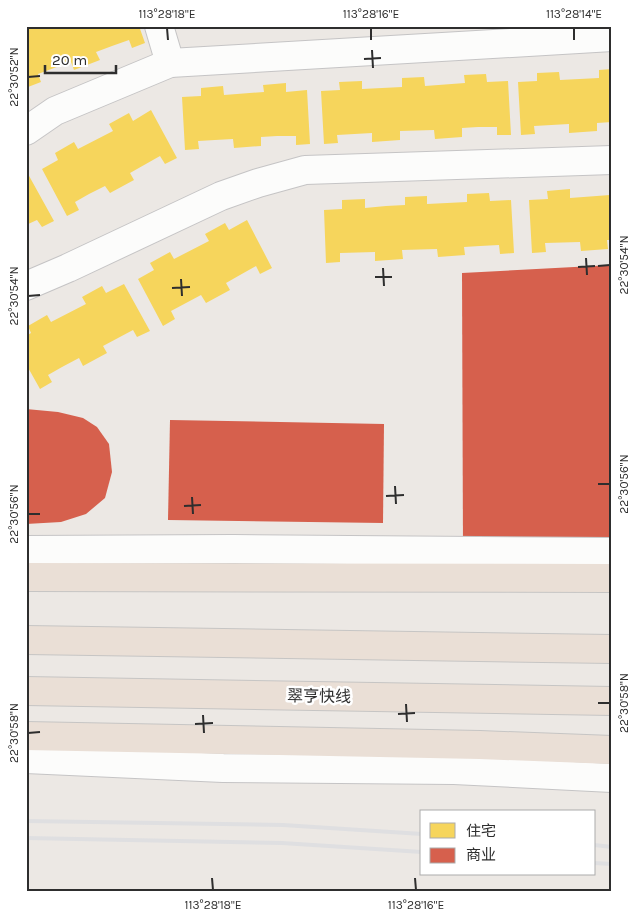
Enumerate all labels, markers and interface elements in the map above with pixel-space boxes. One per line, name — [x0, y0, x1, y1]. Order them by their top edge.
text: 113°28'18"E — [139, 7, 195, 21]
text: 113°28'16"E — [343, 7, 399, 21]
text: 113°28'14"E — [546, 7, 602, 21]
scale bar — [45, 42, 116, 74]
text: 22°30'52"N — [7, 47, 21, 107]
text: 20 m — [52, 51, 87, 69]
text: 22°30'54"N — [617, 235, 631, 295]
text: 22°30'54"N — [7, 266, 21, 326]
text: 22°30'56"N — [617, 454, 631, 514]
text: 22°30'56"N — [7, 484, 21, 544]
text: 22°30'58"N — [617, 673, 631, 733]
street label: 翠亨快线 — [287, 686, 351, 706]
text: 22°30'58"N — [7, 703, 21, 763]
legend — [420, 810, 596, 876]
text: 住宅 — [466, 822, 496, 840]
text: 商业 — [466, 846, 496, 864]
text: 113°28'18"E — [185, 898, 241, 912]
text: 113°28'16"E — [388, 898, 444, 912]

